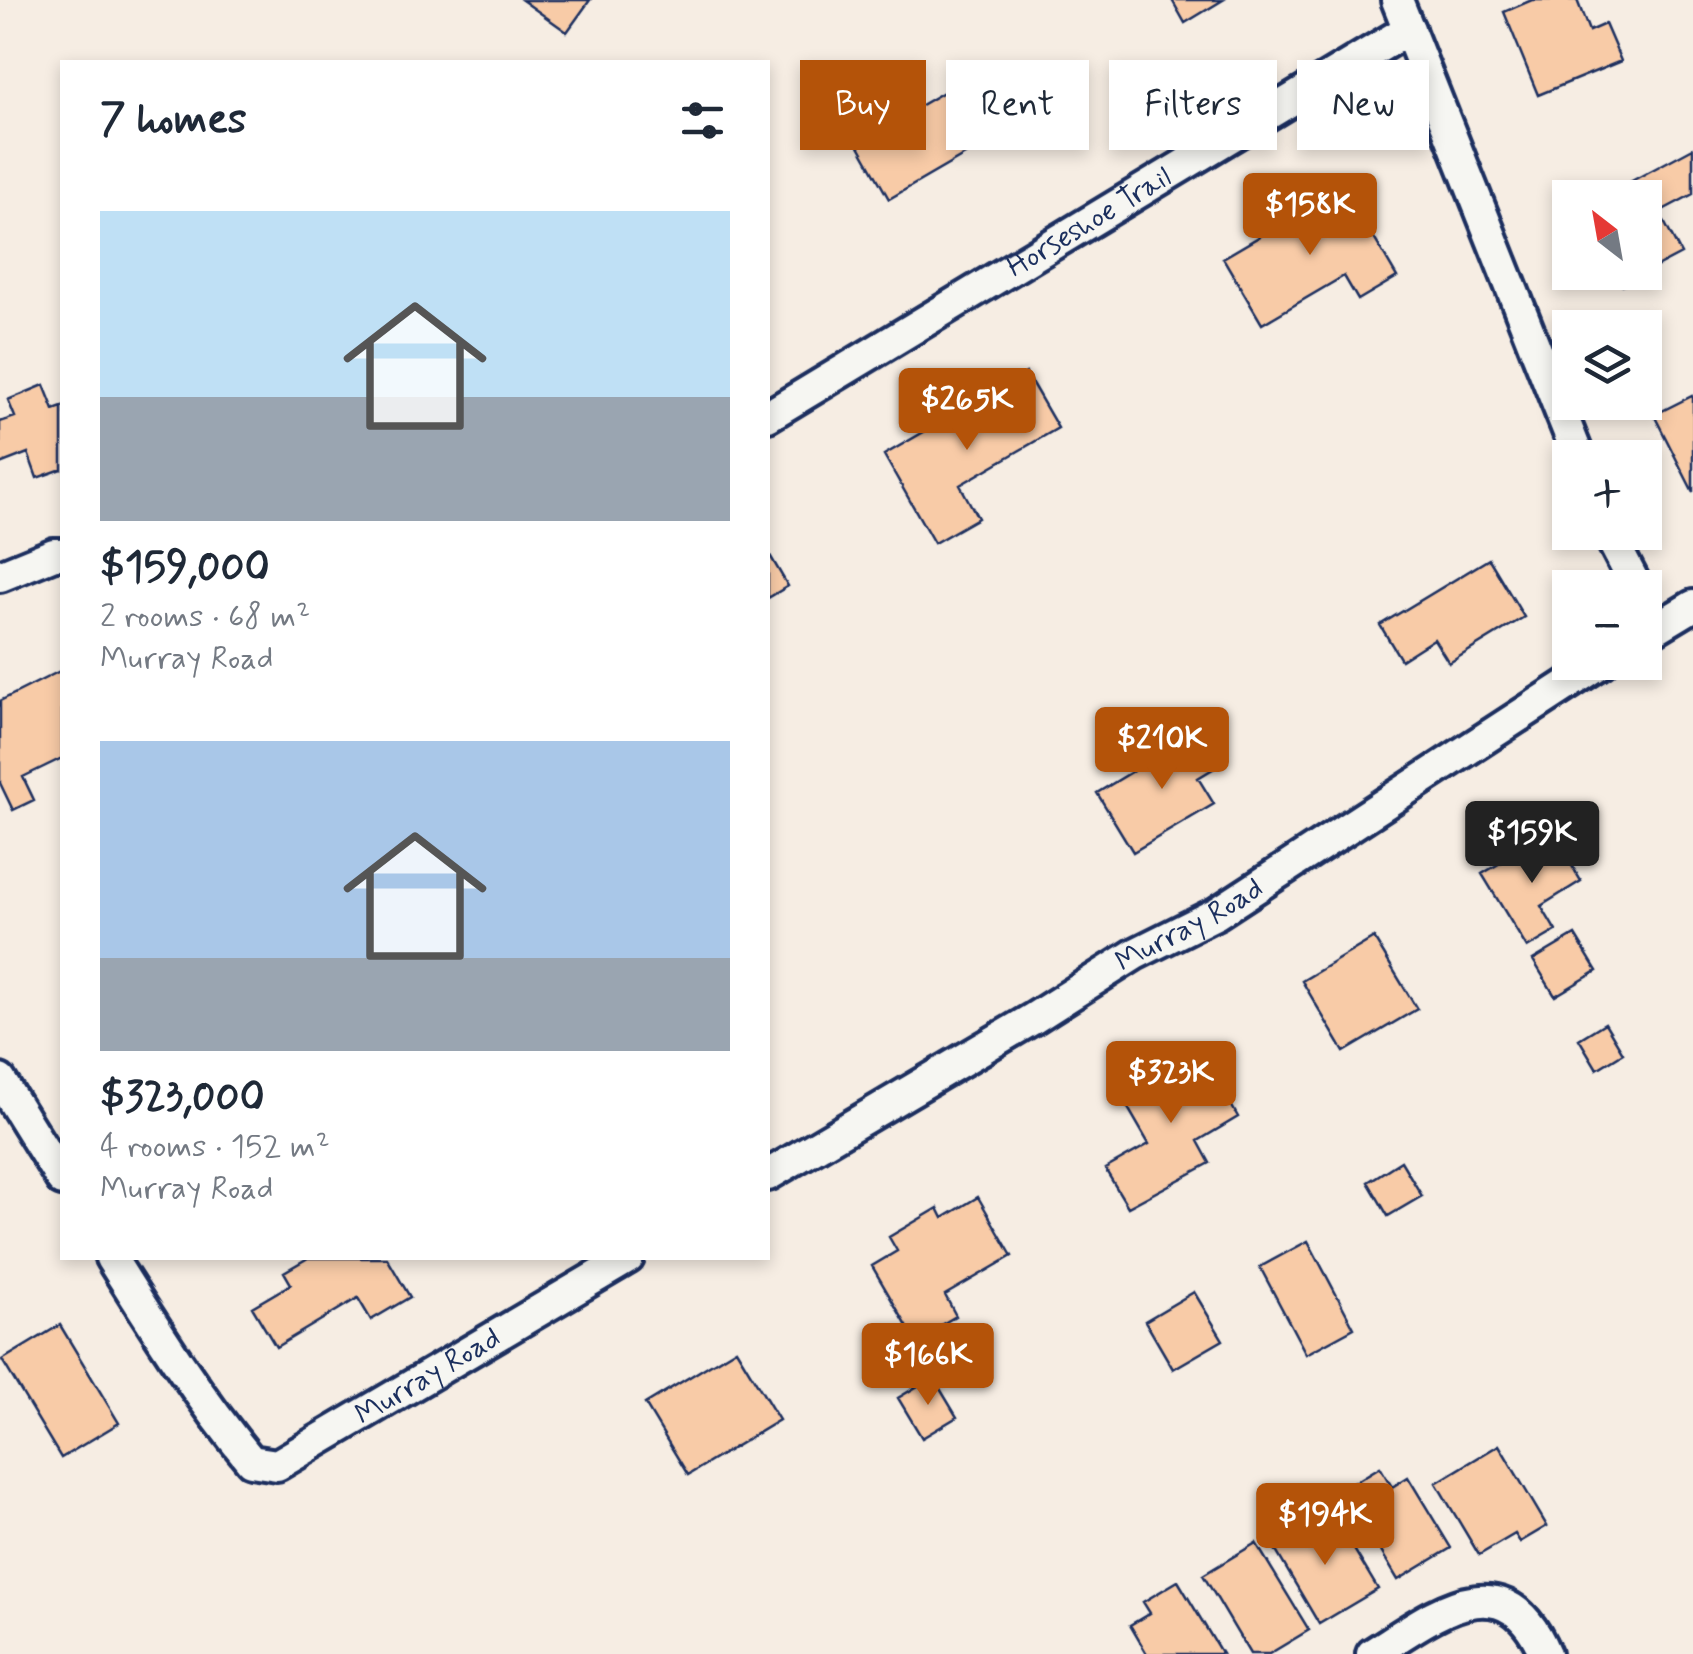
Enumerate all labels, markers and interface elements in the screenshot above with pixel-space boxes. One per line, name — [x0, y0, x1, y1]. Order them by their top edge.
chip: Buy — [800, 60, 926, 150]
chip: Rent — [946, 60, 1089, 150]
chip: Filters — [1109, 60, 1277, 150]
chip: New — [1297, 60, 1429, 150]
text: 7 homes — [100, 93, 247, 148]
icon: filters — [675, 93, 730, 148]
street label: Horseshoe Trail — [1000, 158, 1179, 287]
pin: $158K — [1240, 173, 1380, 258]
north arrow — [1552, 180, 1662, 290]
map controls — [1552, 180, 1662, 680]
text: $158K — [1265, 184, 1355, 226]
icon: home — [325, 276, 505, 456]
button: layers — [1552, 310, 1662, 420]
pin: $265K — [897, 368, 1037, 453]
text: $265K — [921, 379, 1013, 421]
button: + — [1552, 440, 1662, 550]
text: $159,000 — [100, 541, 270, 596]
button: − — [1552, 570, 1662, 680]
text: 2 rooms · 68 m² — [100, 596, 310, 638]
text: Murray Road — [100, 638, 273, 680]
pin: $210K — [1092, 707, 1232, 792]
text: $210K — [1117, 718, 1207, 760]
pin: $159K — [1462, 801, 1602, 886]
icon: home — [325, 806, 505, 986]
text: $159K — [1487, 812, 1577, 854]
street label: Murray Road — [1108, 869, 1271, 981]
pin: $323K — [1101, 1041, 1241, 1126]
text: $323K — [1128, 1052, 1214, 1094]
text: $323,000 — [100, 1071, 265, 1126]
text: 4 rooms · 152 m² — [100, 1126, 330, 1168]
text: Murray Road — [100, 1168, 273, 1210]
street label: Murray Road — [348, 1318, 508, 1434]
pin: $166K — [858, 1323, 998, 1408]
text: $166K — [884, 1334, 972, 1376]
pin: $194K — [1255, 1483, 1395, 1568]
text: $194K — [1278, 1494, 1372, 1536]

